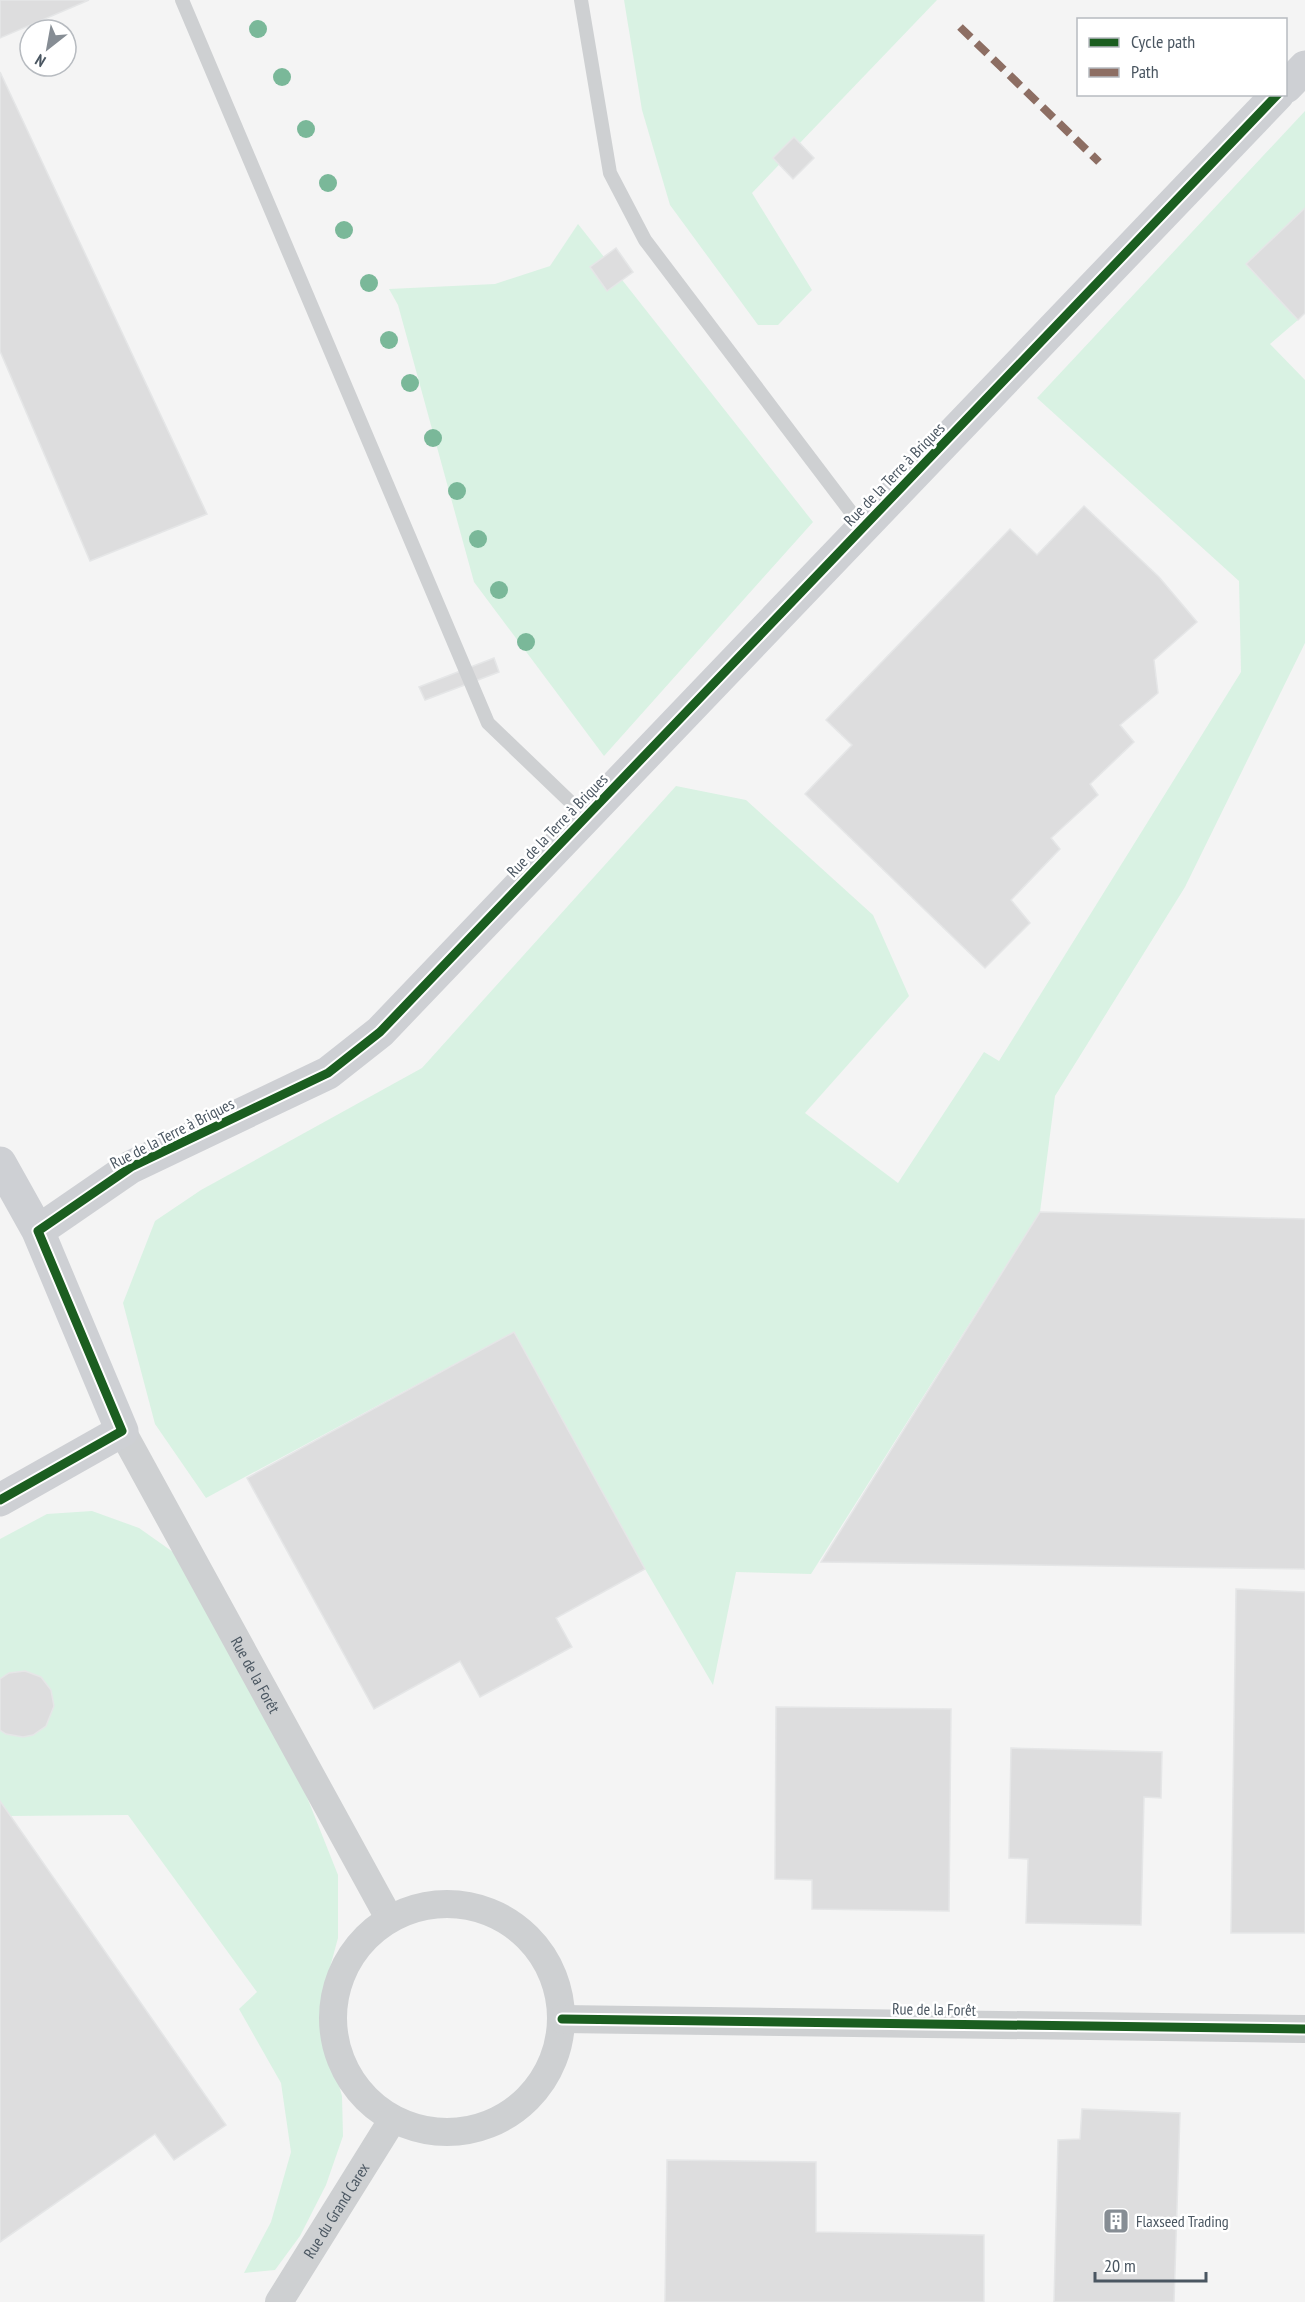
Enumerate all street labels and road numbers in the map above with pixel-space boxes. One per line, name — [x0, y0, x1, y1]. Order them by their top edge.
street label: Rue de la Terre à Briques — [839, 418, 949, 530]
street label: Rue de la Terre à Briques — [502, 769, 612, 881]
street label: Rue de la Terre à Briques — [107, 1093, 237, 1173]
street label: Rue de la Forêt — [227, 1633, 285, 1717]
street label: Rue de la Forêt — [892, 1998, 977, 2020]
street label: Rue du Grand Carex — [299, 2159, 374, 2262]

